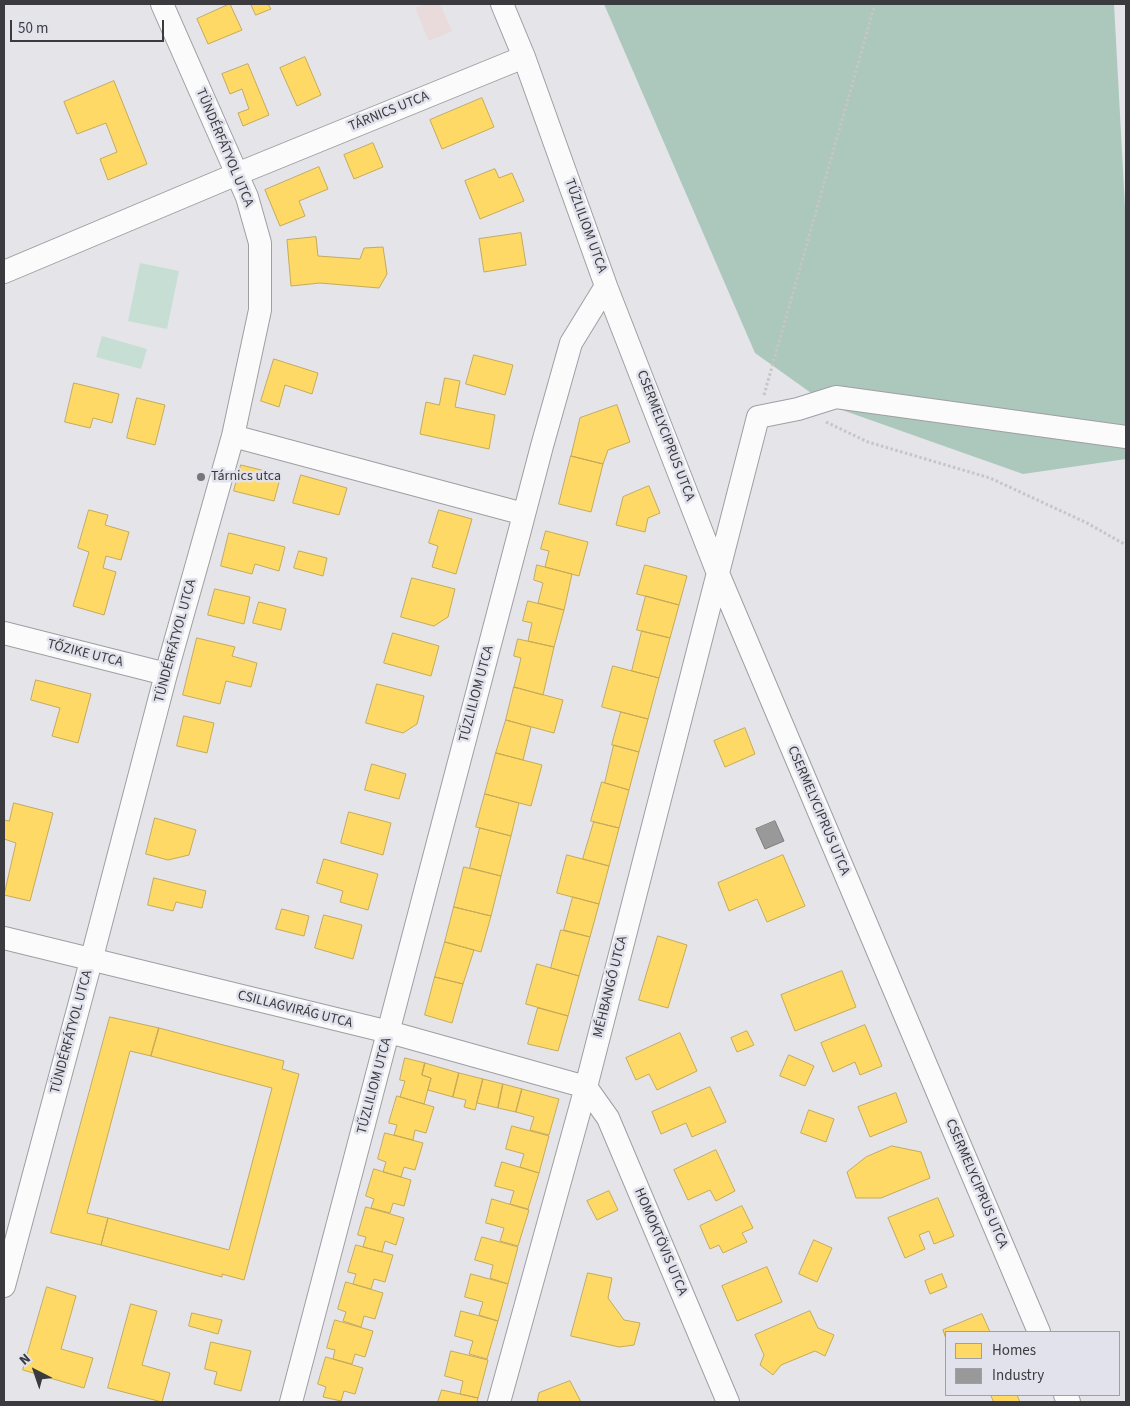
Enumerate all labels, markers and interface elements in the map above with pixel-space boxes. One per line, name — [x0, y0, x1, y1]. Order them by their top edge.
scale bar — [12, 10, 166, 42]
text: 50 m — [18, 18, 48, 39]
street label: TÜNDÉRFÁTYOL UTCA — [191, 86, 257, 210]
street label: TÁRNICS UTCA — [346, 88, 432, 136]
street label: TŰZLILIOM UTCA — [560, 177, 610, 275]
street label: CSERMELYCIPRUS UTCA — [632, 368, 698, 504]
place label: Tárnics utca — [211, 469, 281, 485]
marker: Tárnics utca — [195, 471, 207, 483]
street label: TÜNDÉRFÁTYOL UTCA — [151, 577, 201, 705]
street label: TŐZIKE UTCA — [45, 636, 125, 672]
street label: TŰZLILIOM UTCA — [456, 644, 498, 744]
street label: CSERMELYCIPRUS UTCA — [783, 744, 853, 878]
street label: MÉHBANGÓ UTCA — [590, 934, 632, 1040]
street label: TÜNDÉRFÁTYOL UTCA — [47, 968, 97, 1096]
street label: CSILLAGVIRÁG UTCA — [236, 988, 354, 1032]
street label: TŰZLILIOM UTCA — [354, 1036, 396, 1136]
street label: CSERMELYCIPRUS UTCA — [941, 1117, 1011, 1251]
street label: HOMOKTÖVIS UTCA — [630, 1186, 690, 1298]
legend — [945, 1331, 1120, 1396]
text: Homes — [992, 1340, 1036, 1361]
north arrow — [10, 1346, 60, 1396]
text: N — [15, 1349, 35, 1370]
text: Industry — [992, 1365, 1044, 1386]

